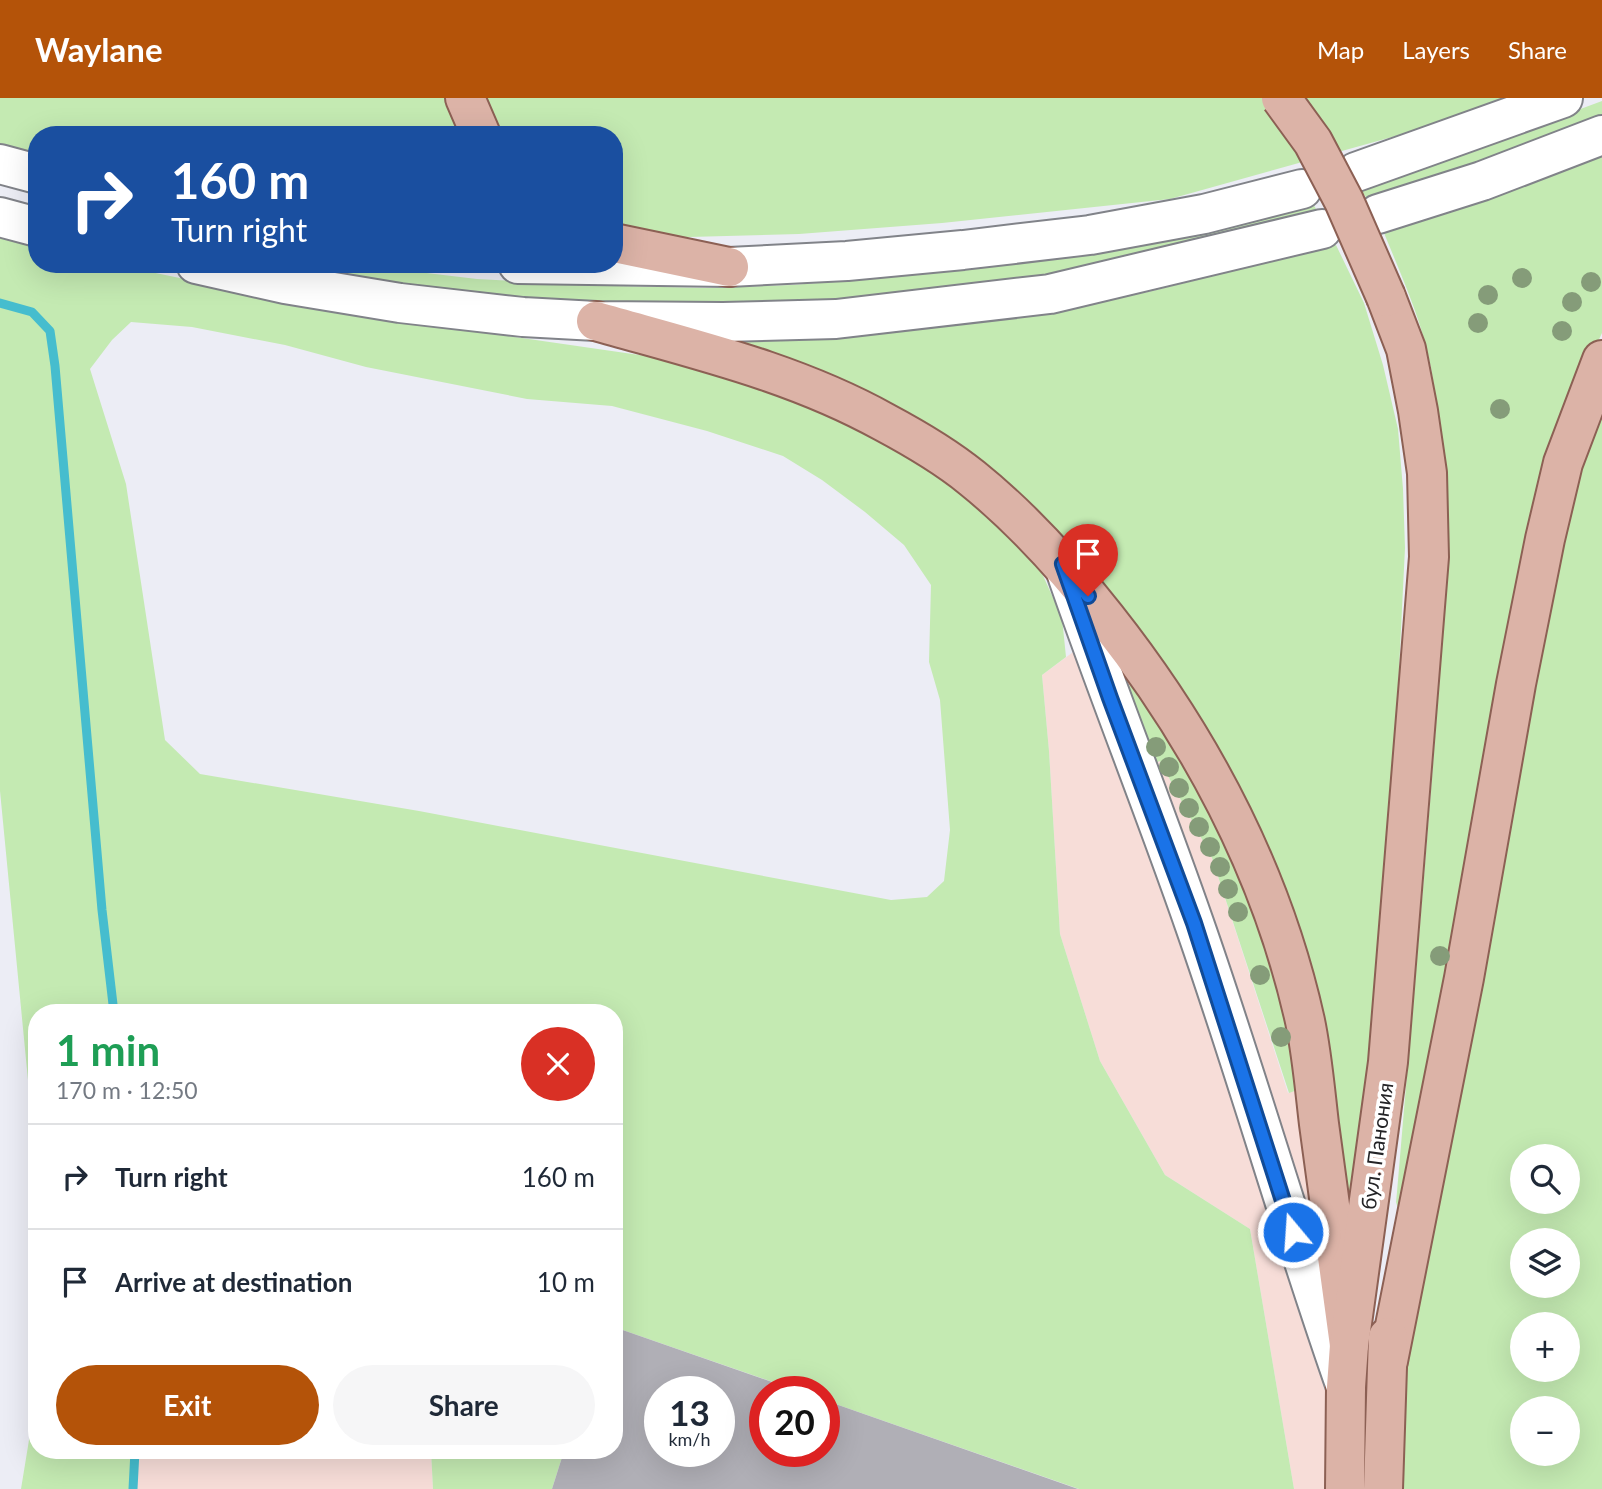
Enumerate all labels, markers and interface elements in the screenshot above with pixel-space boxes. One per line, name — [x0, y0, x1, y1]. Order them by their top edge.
text: Waylane — [35, 29, 163, 69]
text: Map — [1317, 35, 1364, 64]
text: Layers — [1402, 35, 1470, 64]
text: Share — [1508, 35, 1567, 64]
text: 160 m — [171, 151, 309, 209]
icon: right — [56, 154, 147, 245]
text: Turn right — [171, 210, 307, 249]
pin — [1058, 524, 1118, 596]
icon: arrive — [1069, 535, 1107, 573]
text: 1 min — [56, 1025, 160, 1075]
button: close — [521, 1027, 595, 1101]
text: 170 m · 12:50 — [56, 1076, 198, 1104]
street label: бул. Панония — [1355, 1081, 1397, 1211]
map controls — [1510, 1144, 1580, 1466]
button: search — [1510, 1144, 1580, 1214]
icon: right — [56, 1158, 94, 1196]
text: Turn right — [115, 1161, 228, 1193]
text: 160 m — [522, 1161, 595, 1193]
position arrow — [1256, 1195, 1330, 1269]
button: layers — [1510, 1228, 1580, 1298]
icon: arrive — [56, 1263, 94, 1301]
text: Arrive at destination — [115, 1266, 352, 1298]
text: 10 m — [537, 1266, 595, 1298]
button: + — [1510, 1312, 1580, 1382]
button: Exit — [56, 1365, 319, 1445]
button: Share — [333, 1365, 595, 1445]
speed limit sign: 20 — [749, 1376, 840, 1467]
text: 13 — [669, 1391, 710, 1433]
button: − — [1510, 1396, 1580, 1466]
text: km/h — [668, 1428, 711, 1450]

